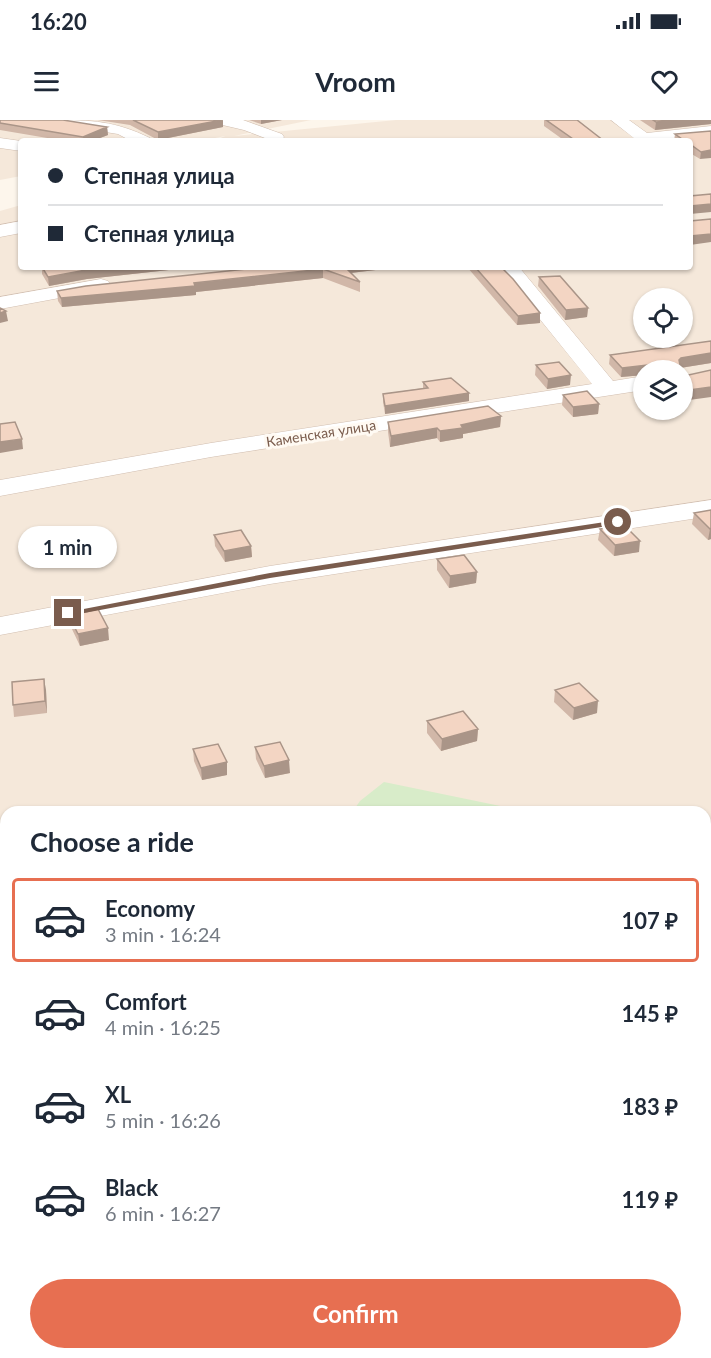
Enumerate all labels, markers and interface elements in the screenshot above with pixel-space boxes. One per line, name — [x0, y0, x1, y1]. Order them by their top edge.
text: 16:20 — [30, 8, 87, 35]
icon: menu — [30, 65, 63, 98]
text: Vroom — [315, 65, 396, 98]
icon: heart — [648, 65, 681, 98]
text: Степная улица — [84, 162, 235, 189]
text: Степная улица — [84, 220, 235, 247]
map controls — [633, 288, 693, 420]
button: locate — [633, 288, 693, 348]
button: layers — [633, 360, 693, 420]
street label: Каменская улица — [265, 416, 377, 450]
route start — [604, 508, 631, 535]
callout: 1 min — [19, 526, 118, 568]
text: 1 min — [43, 535, 92, 559]
route end — [54, 599, 81, 626]
text: Choose a ride — [30, 825, 194, 858]
icon: car — [33, 893, 87, 947]
text: Economy — [105, 895, 195, 922]
text: 107 ₽ — [622, 907, 678, 934]
text: 3 min · 16:24 — [105, 922, 221, 946]
icon: car — [33, 986, 87, 1040]
text: Comfort — [105, 988, 187, 1015]
text: 145 ₽ — [622, 1000, 678, 1027]
text: 4 min · 16:25 — [105, 1015, 221, 1039]
icon: car — [33, 1079, 87, 1133]
text: XL — [105, 1081, 131, 1108]
text: 183 ₽ — [622, 1093, 678, 1120]
text: 5 min · 16:26 — [105, 1108, 221, 1132]
icon: car — [33, 1172, 87, 1226]
text: Black — [105, 1174, 158, 1201]
text: 119 ₽ — [622, 1186, 678, 1213]
text: 6 min · 16:27 — [105, 1201, 221, 1225]
button: Confirm — [30, 1279, 681, 1348]

